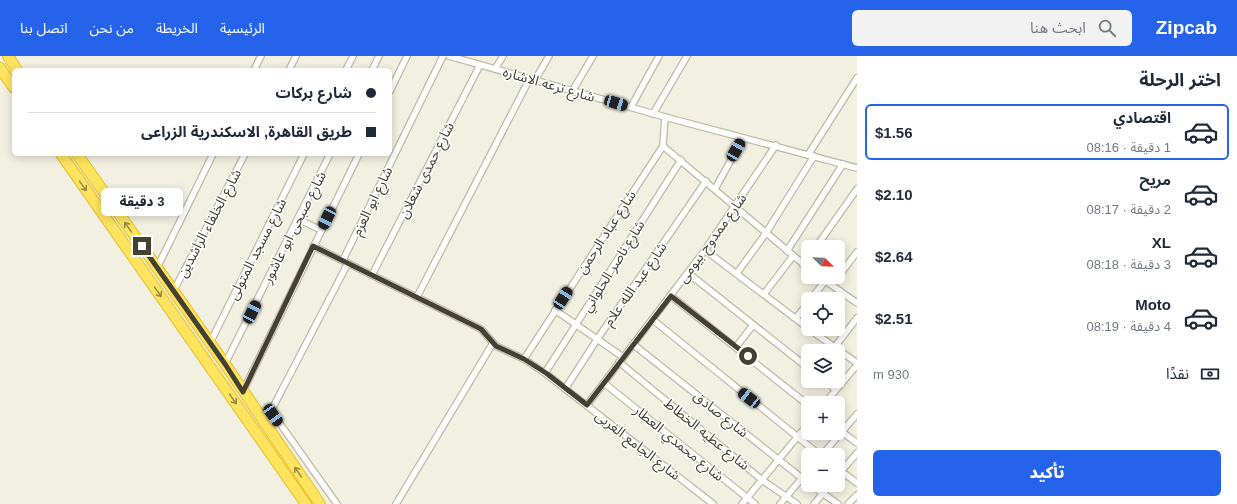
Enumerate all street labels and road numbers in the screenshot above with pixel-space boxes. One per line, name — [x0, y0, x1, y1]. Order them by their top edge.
street label: شارع ترعه الاشاره — [500, 63, 597, 108]
street label: شارع حمدى شعلان — [395, 119, 460, 222]
street label: شارع ابو العزم — [348, 164, 398, 239]
street label: شارع الخلفاء الراشدين — [174, 166, 247, 281]
street label: شارع صبحى ابو عاشور — [258, 168, 332, 288]
street label: شارع عباد الرحمن — [573, 187, 641, 278]
street label: شارع ممدوح بيومى — [674, 190, 752, 288]
street label: شارع مسجد المتولى — [225, 196, 292, 304]
street label: شارع ناصر الحلواني — [578, 217, 650, 317]
street label: شارع عبد الله علام — [600, 239, 672, 331]
street label: شارع صادق — [688, 388, 752, 443]
street label: شارع عطيه الخطاط — [659, 395, 753, 476]
street label: شارع محمدي العطار — [628, 401, 727, 487]
street label: شارع الجامع الغربى — [591, 407, 684, 485]

